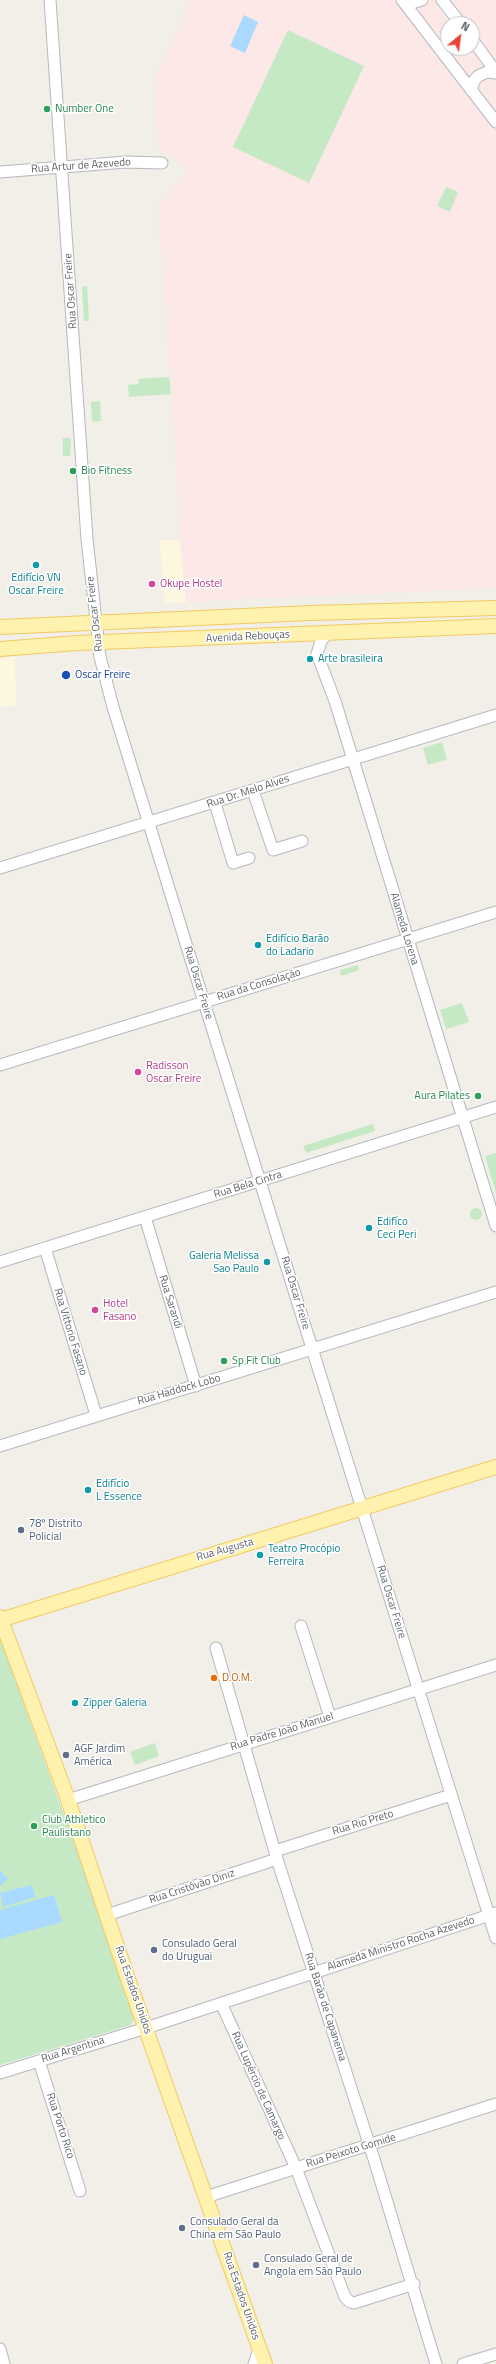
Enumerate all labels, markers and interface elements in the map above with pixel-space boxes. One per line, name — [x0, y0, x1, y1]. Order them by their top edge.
north arrow — [440, 16, 480, 56]
text: N — [458, 18, 473, 35]
place label: Number One — [55, 102, 114, 116]
marker: Number One — [42, 104, 52, 114]
street label: Rua Artur de Azevedo — [31, 156, 131, 176]
street label: Rua Oscar Freire — [62, 253, 80, 329]
place label: Bio Fitness — [81, 464, 132, 478]
marker: Bio Fitness — [68, 466, 78, 476]
marker: Edifício VN Oscar Freire — [31, 560, 41, 570]
place label: Edifício VN Oscar Freire — [8, 571, 64, 597]
street label: Rua Oscar Freire — [84, 576, 106, 652]
place label: Okupe Hostel — [160, 577, 222, 591]
marker: Okupe Hostel — [147, 579, 157, 589]
street label: Avenida Rebouças — [206, 628, 290, 646]
place label: Arte brasileira — [318, 652, 383, 666]
marker: Arte brasileira — [305, 654, 315, 664]
place label: Oscar Freire — [75, 668, 130, 682]
marker: Oscar Freire — [60, 669, 72, 681]
street label: Rua Dr. Melo Alves — [205, 772, 291, 812]
street label: Alameda Lorena — [387, 891, 421, 967]
place label: Edifício Barão do Ladario — [266, 932, 329, 958]
marker: Edifício Barão do Ladario — [253, 940, 263, 950]
street label: Rua Oscar Freire — [181, 945, 215, 1021]
street label: Rua da Consolação — [215, 966, 303, 1004]
place label: Radisson Oscar Freire — [146, 1059, 201, 1085]
marker: Radisson Oscar Freire — [133, 1067, 143, 1077]
place label: Aura Pilates — [414, 1089, 470, 1103]
marker: Aura Pilates — [473, 1091, 483, 1101]
street label: Rua Bela Cintra — [212, 1168, 284, 1202]
place label: Edifíco Ceci Peri — [377, 1215, 416, 1241]
marker: Edifíco Ceci Peri — [364, 1223, 374, 1233]
place label: Galeria Melissa Sao Paulo — [189, 1249, 259, 1275]
street label: Rua Oscar Freire — [278, 1255, 312, 1331]
marker: Galeria Melissa Sao Paulo — [262, 1257, 272, 1267]
street label: Rua Sarandi — [156, 1274, 184, 1330]
street label: Rua Vittorio Fasano — [50, 1287, 90, 1377]
place label: Hotel Fasano — [103, 1297, 136, 1323]
marker: Hotel Fasano — [90, 1305, 100, 1315]
place label: Sp Fit Club — [232, 1354, 281, 1368]
marker: Sp Fit Club — [219, 1356, 229, 1366]
street label: Rua Haddock Lobo — [136, 1372, 222, 1408]
place label: Edifício L Essence — [96, 1477, 142, 1503]
marker: Edifício L Essence — [83, 1485, 93, 1495]
place label: 78º Distrito Policial — [29, 1517, 82, 1543]
marker: 78º Distrito Policial — [16, 1525, 26, 1535]
street label: Rua Augusta — [195, 1536, 255, 1564]
place label: Teatro Procópio Ferreira — [268, 1542, 340, 1568]
marker: Teatro Procópio Ferreira — [255, 1550, 265, 1560]
street label: Rua Oscar Freire — [374, 1564, 408, 1640]
place label: D.O.M. — [222, 1671, 252, 1685]
marker: D.O.M. — [209, 1673, 219, 1683]
place label: Zipper Galeria — [83, 1696, 147, 1710]
marker: Zipper Galeria — [70, 1698, 80, 1708]
street label: Rua Padre João Manuel — [229, 1710, 335, 1754]
place label: AGF Jardim América — [74, 1742, 125, 1768]
marker: AGF Jardim América — [61, 1750, 71, 1760]
street label: Rua Rio Preto — [331, 1807, 395, 1839]
place label: Club Athletico Paulistano — [42, 1813, 106, 1839]
marker: Club Athletico Paulistano — [29, 1821, 39, 1831]
street label: Rua Cristóvão Diniz — [148, 1867, 236, 1907]
street label: Alameda Ministro Rocha Azevedo — [326, 1914, 476, 1974]
place label: Consulado Geral do Uruguai — [162, 1937, 237, 1963]
street label: Rua Estados Unidos — [112, 1944, 154, 2036]
marker: Consulado Geral do Uruguai — [149, 1945, 159, 1955]
street label: Rua Barão de Capanema — [301, 1951, 349, 2063]
street label: Rua Lupércio de Camargo — [228, 2030, 288, 2142]
street label: Rua Argentina — [40, 2034, 106, 2066]
street label: Rua Porto Rico — [43, 2091, 77, 2161]
street label: Rua Peixoto Gomide — [304, 2131, 398, 2171]
place label: Consulado Geral da China em São Paulo — [190, 2215, 281, 2241]
marker: Consulado Geral da China em São Paulo — [177, 2223, 187, 2233]
street label: Rua Estados Unidos — [220, 2250, 262, 2342]
place label: Consulado Geral de Angola em São Paulo — [264, 2252, 361, 2278]
marker: Consulado Geral de Angola em São Paulo — [251, 2260, 261, 2270]

